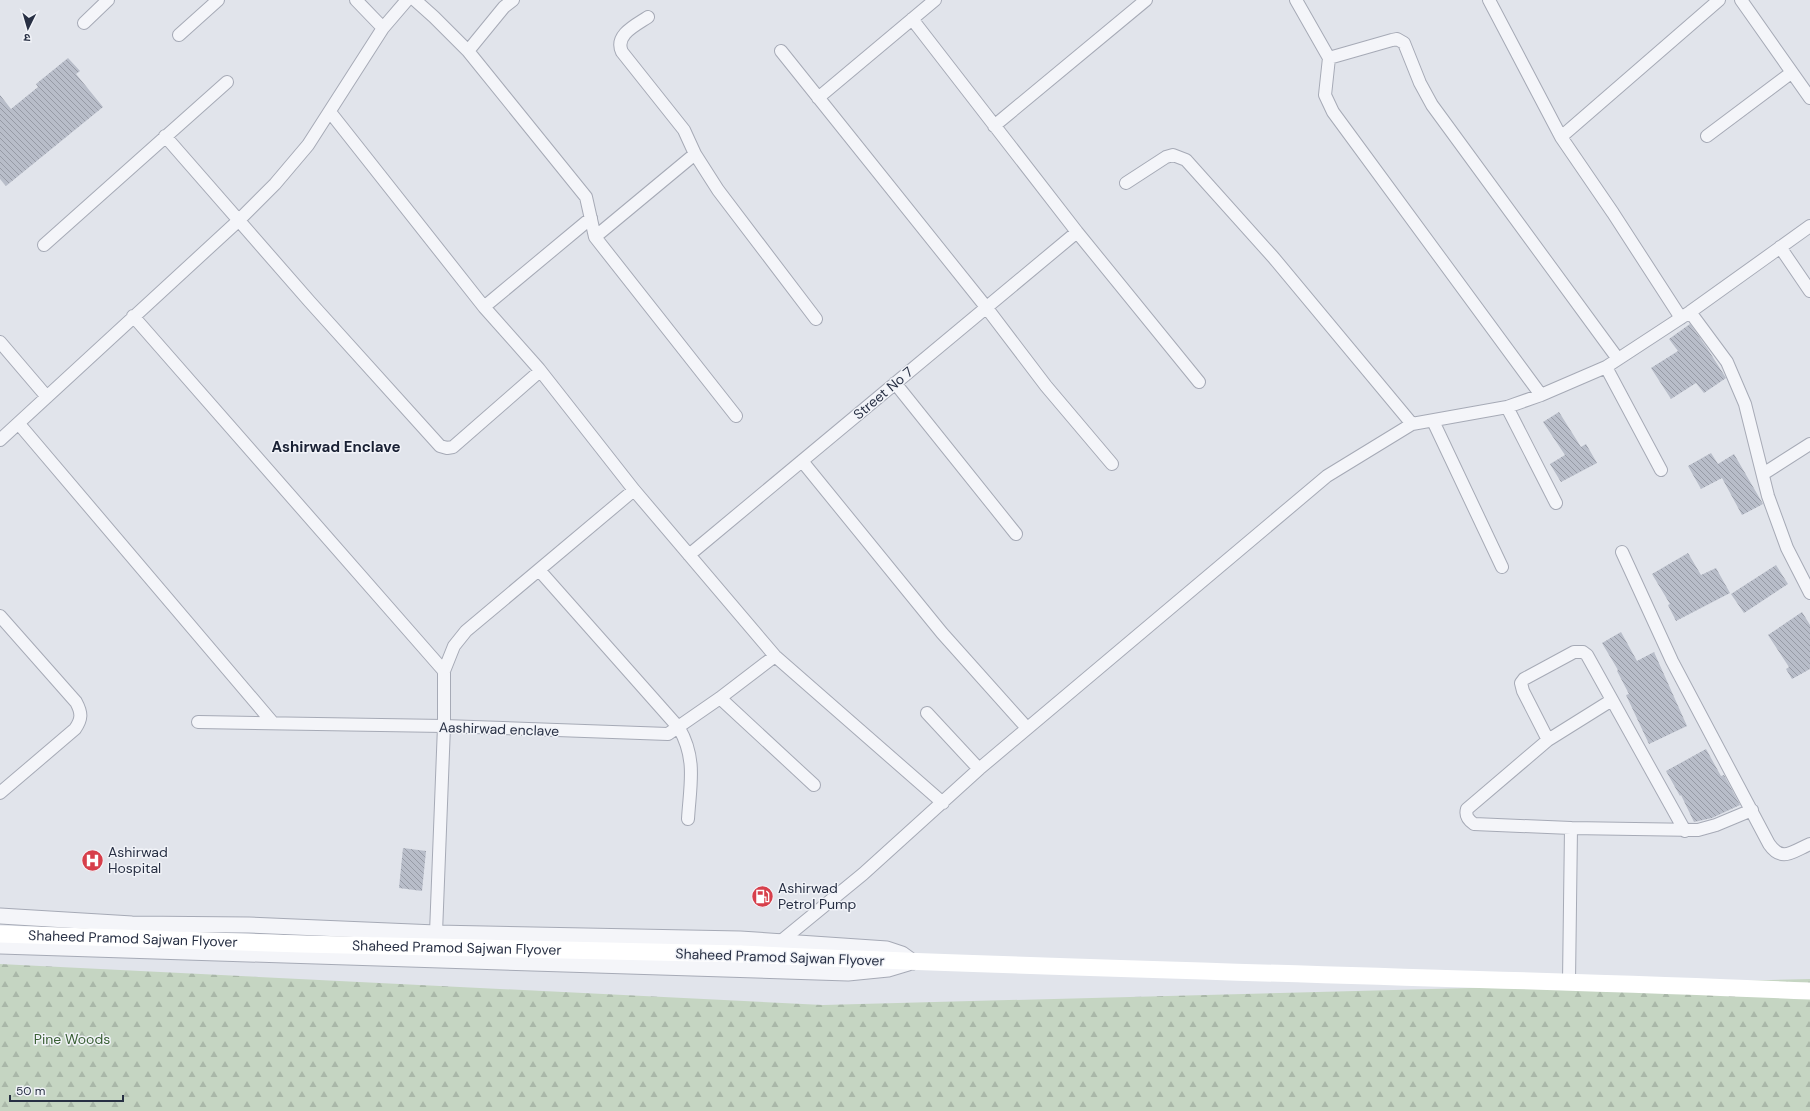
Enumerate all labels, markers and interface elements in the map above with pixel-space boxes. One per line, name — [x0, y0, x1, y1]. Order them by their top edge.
north arrow — [8, 8, 48, 48]
text: उ — [23, 31, 31, 45]
street label: Street No 7 — [849, 363, 917, 423]
district label: Ashirwad Enclave — [271, 437, 401, 457]
street label: Aashirwad enclave — [439, 718, 559, 740]
place label: Ashirwad Hospital — [108, 843, 168, 877]
hospital icon: Ashirwad Hospital — [80, 847, 106, 873]
place label: Ashirwad Petrol Pump — [778, 879, 857, 913]
fuel station icon: Ashirwad Petrol Pump — [750, 883, 776, 909]
street label: Shaheed Pramod Sajwan Flyover — [28, 926, 238, 951]
street label: Shaheed Pramod Sajwan Flyover — [352, 936, 562, 959]
street label: Shaheed Pramod Sajwan Flyover — [675, 944, 885, 970]
park label: Pine Woods — [34, 1030, 110, 1048]
scale bar — [10, 1077, 123, 1103]
text: 50 m — [16, 1083, 45, 1099]

